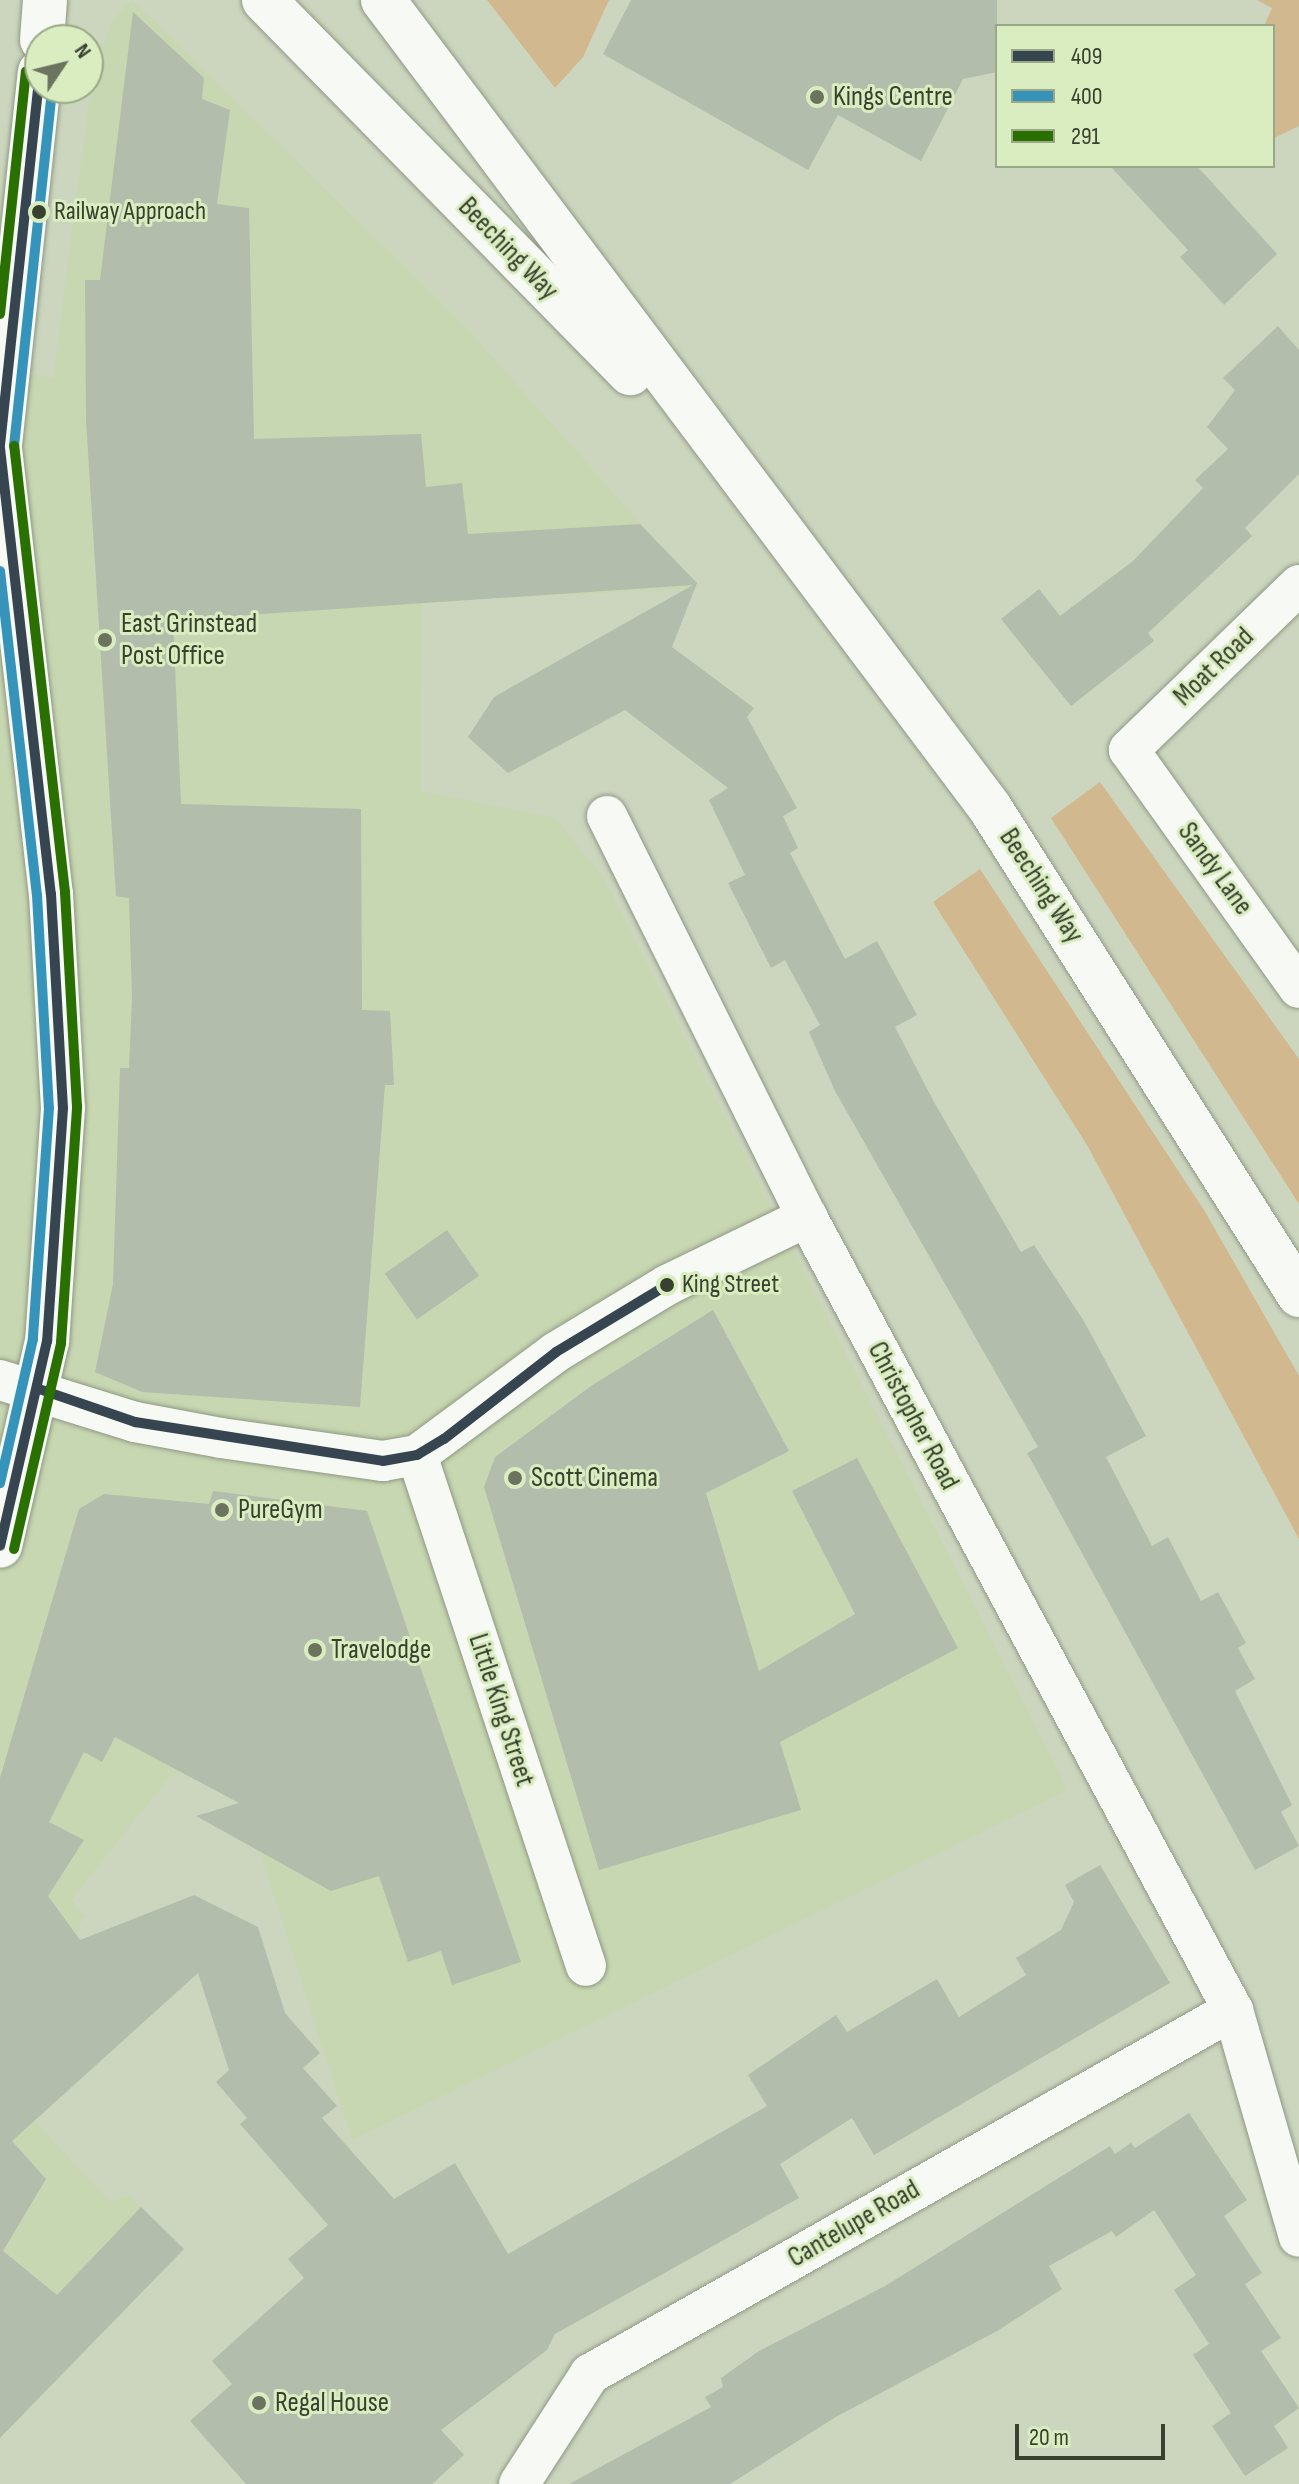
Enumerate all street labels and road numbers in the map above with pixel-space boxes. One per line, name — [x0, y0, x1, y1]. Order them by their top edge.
street label: Beeching Way — [451, 191, 565, 307]
street label: Moat Road — [1167, 621, 1261, 713]
street label: Sandy Lane — [1170, 816, 1260, 922]
street label: Beeching Way — [992, 822, 1090, 950]
street label: Christopher Road — [860, 1336, 966, 1496]
street label: Little King Street — [461, 1630, 541, 1790]
street label: Cantelupe Road — [782, 2173, 926, 2275]

